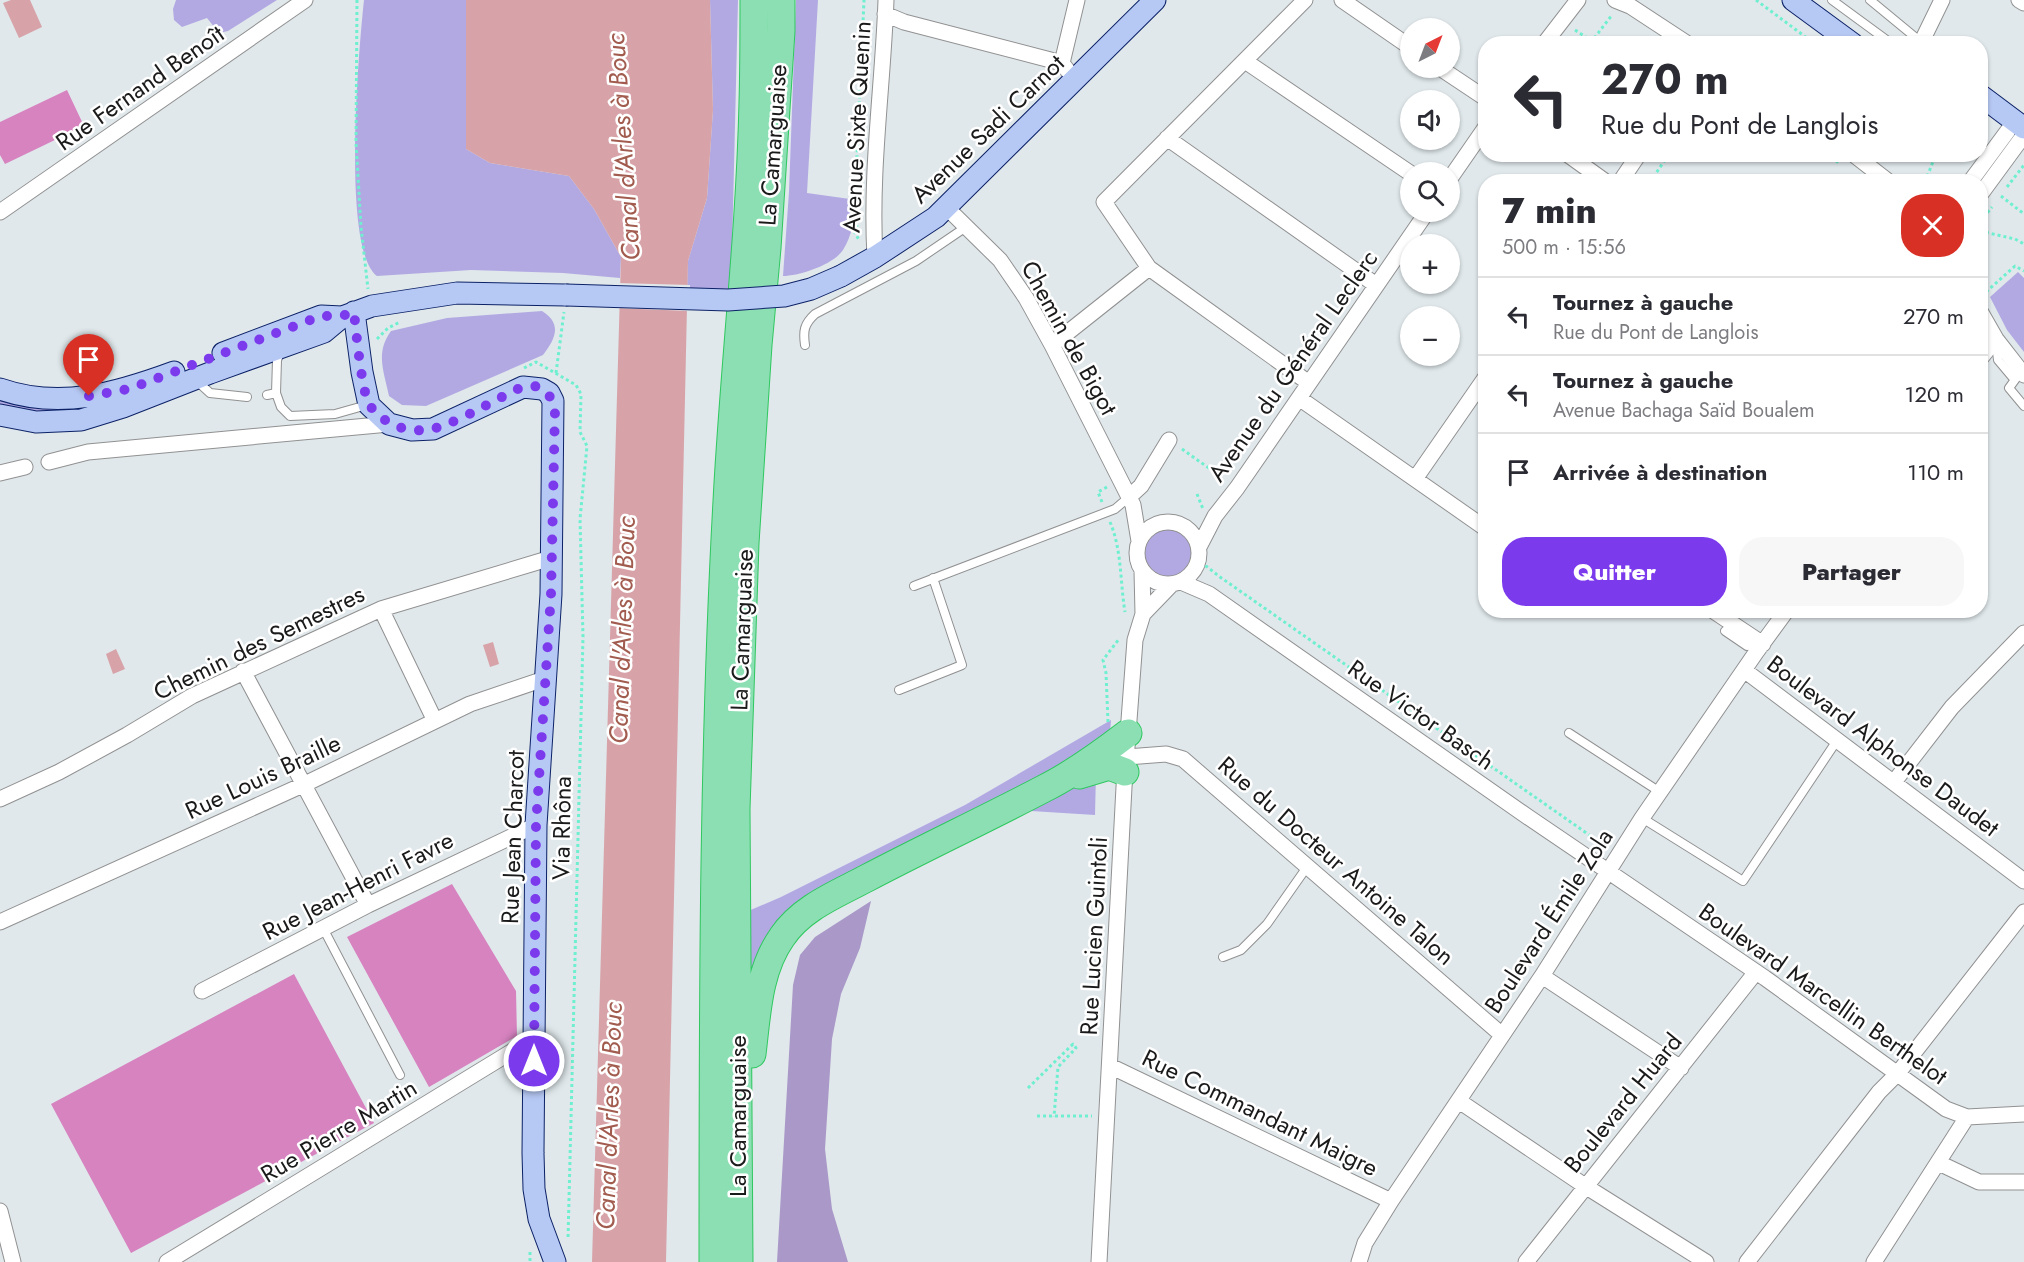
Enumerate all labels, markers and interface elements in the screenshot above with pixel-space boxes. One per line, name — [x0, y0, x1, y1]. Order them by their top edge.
street label: Rue Fernand Benoît — [48, 16, 231, 159]
north arrow — [1400, 18, 1460, 78]
map controls — [1400, 18, 1460, 366]
street label: Avenue Sixte Quenin — [833, 20, 880, 234]
water label: Canal d'Arles à Bouc — [596, 31, 650, 262]
street label: Avenue Sadi Carnot — [903, 46, 1072, 211]
text: 270 m — [1601, 49, 1729, 110]
icon: left — [1502, 60, 1580, 138]
street label: La Camarguaise — [749, 63, 796, 227]
button: sound — [1400, 90, 1460, 150]
text: Rue du Pont de Langlois — [1601, 105, 1878, 144]
button: search — [1400, 162, 1460, 222]
text: 7 min — [1502, 184, 1597, 236]
button: close — [1901, 194, 1964, 257]
text: 500 m · 15:56 — [1502, 233, 1626, 262]
button: + — [1400, 234, 1460, 294]
street label: Avenue du Général Leclerc — [1199, 243, 1386, 489]
street label: Chemin de Bigot — [1013, 254, 1126, 421]
text: Tournez à gauche — [1553, 286, 1733, 318]
icon: left — [1502, 300, 1535, 333]
text: 270 m — [1903, 300, 1964, 332]
button: − — [1400, 306, 1460, 366]
text: Rue du Pont de Langlois — [1553, 318, 1758, 347]
pin — [63, 334, 114, 396]
icon: arrive — [72, 343, 105, 376]
text: Tournez à gauche — [1553, 364, 1733, 396]
icon: left — [1502, 378, 1535, 411]
text: 120 m — [1905, 378, 1964, 410]
text: Avenue Bachaga Saïd Boualem — [1553, 396, 1815, 425]
icon: arrive — [1502, 456, 1535, 489]
text: Arrivée à destination — [1553, 456, 1767, 488]
text: 110 m — [1907, 456, 1964, 488]
water label: Canal d'Arles à Bouc — [599, 514, 645, 745]
button: Quitter — [1502, 537, 1727, 606]
button: Partager — [1739, 537, 1964, 606]
street label: La Camarguaise — [721, 549, 762, 711]
street label: Chemin des Semestres — [147, 576, 370, 709]
street label: Boulevard Alphonse Daudet — [1760, 647, 2007, 845]
street label: Rue Victor Basch — [1341, 651, 1502, 778]
street label: Rue Louis Braille — [179, 725, 346, 828]
street label: Rue du Docteur Antoine Talon — [1210, 748, 1462, 973]
street label: Rue Jean Charcot — [492, 749, 533, 924]
street label: Via Rhôna — [543, 776, 580, 880]
street label: Rue Jean-Henri Favre — [256, 822, 459, 949]
street label: Boulevard Émile Zola — [1476, 822, 1621, 1020]
street label: Rue Lucien Guintoli — [1071, 836, 1116, 1036]
street label: Boulevard Marcellin Berthelot — [1692, 894, 1955, 1093]
water label: Canal d'Arles à Bouc — [586, 1000, 632, 1231]
street label: Boulevard Huard — [1555, 1025, 1690, 1180]
position arrow — [502, 1029, 566, 1093]
street label: La Camarguaise — [720, 1035, 755, 1197]
street label: Rue Commandant Maigre — [1136, 1040, 1384, 1185]
street label: Rue Pierre Martin — [254, 1070, 424, 1191]

